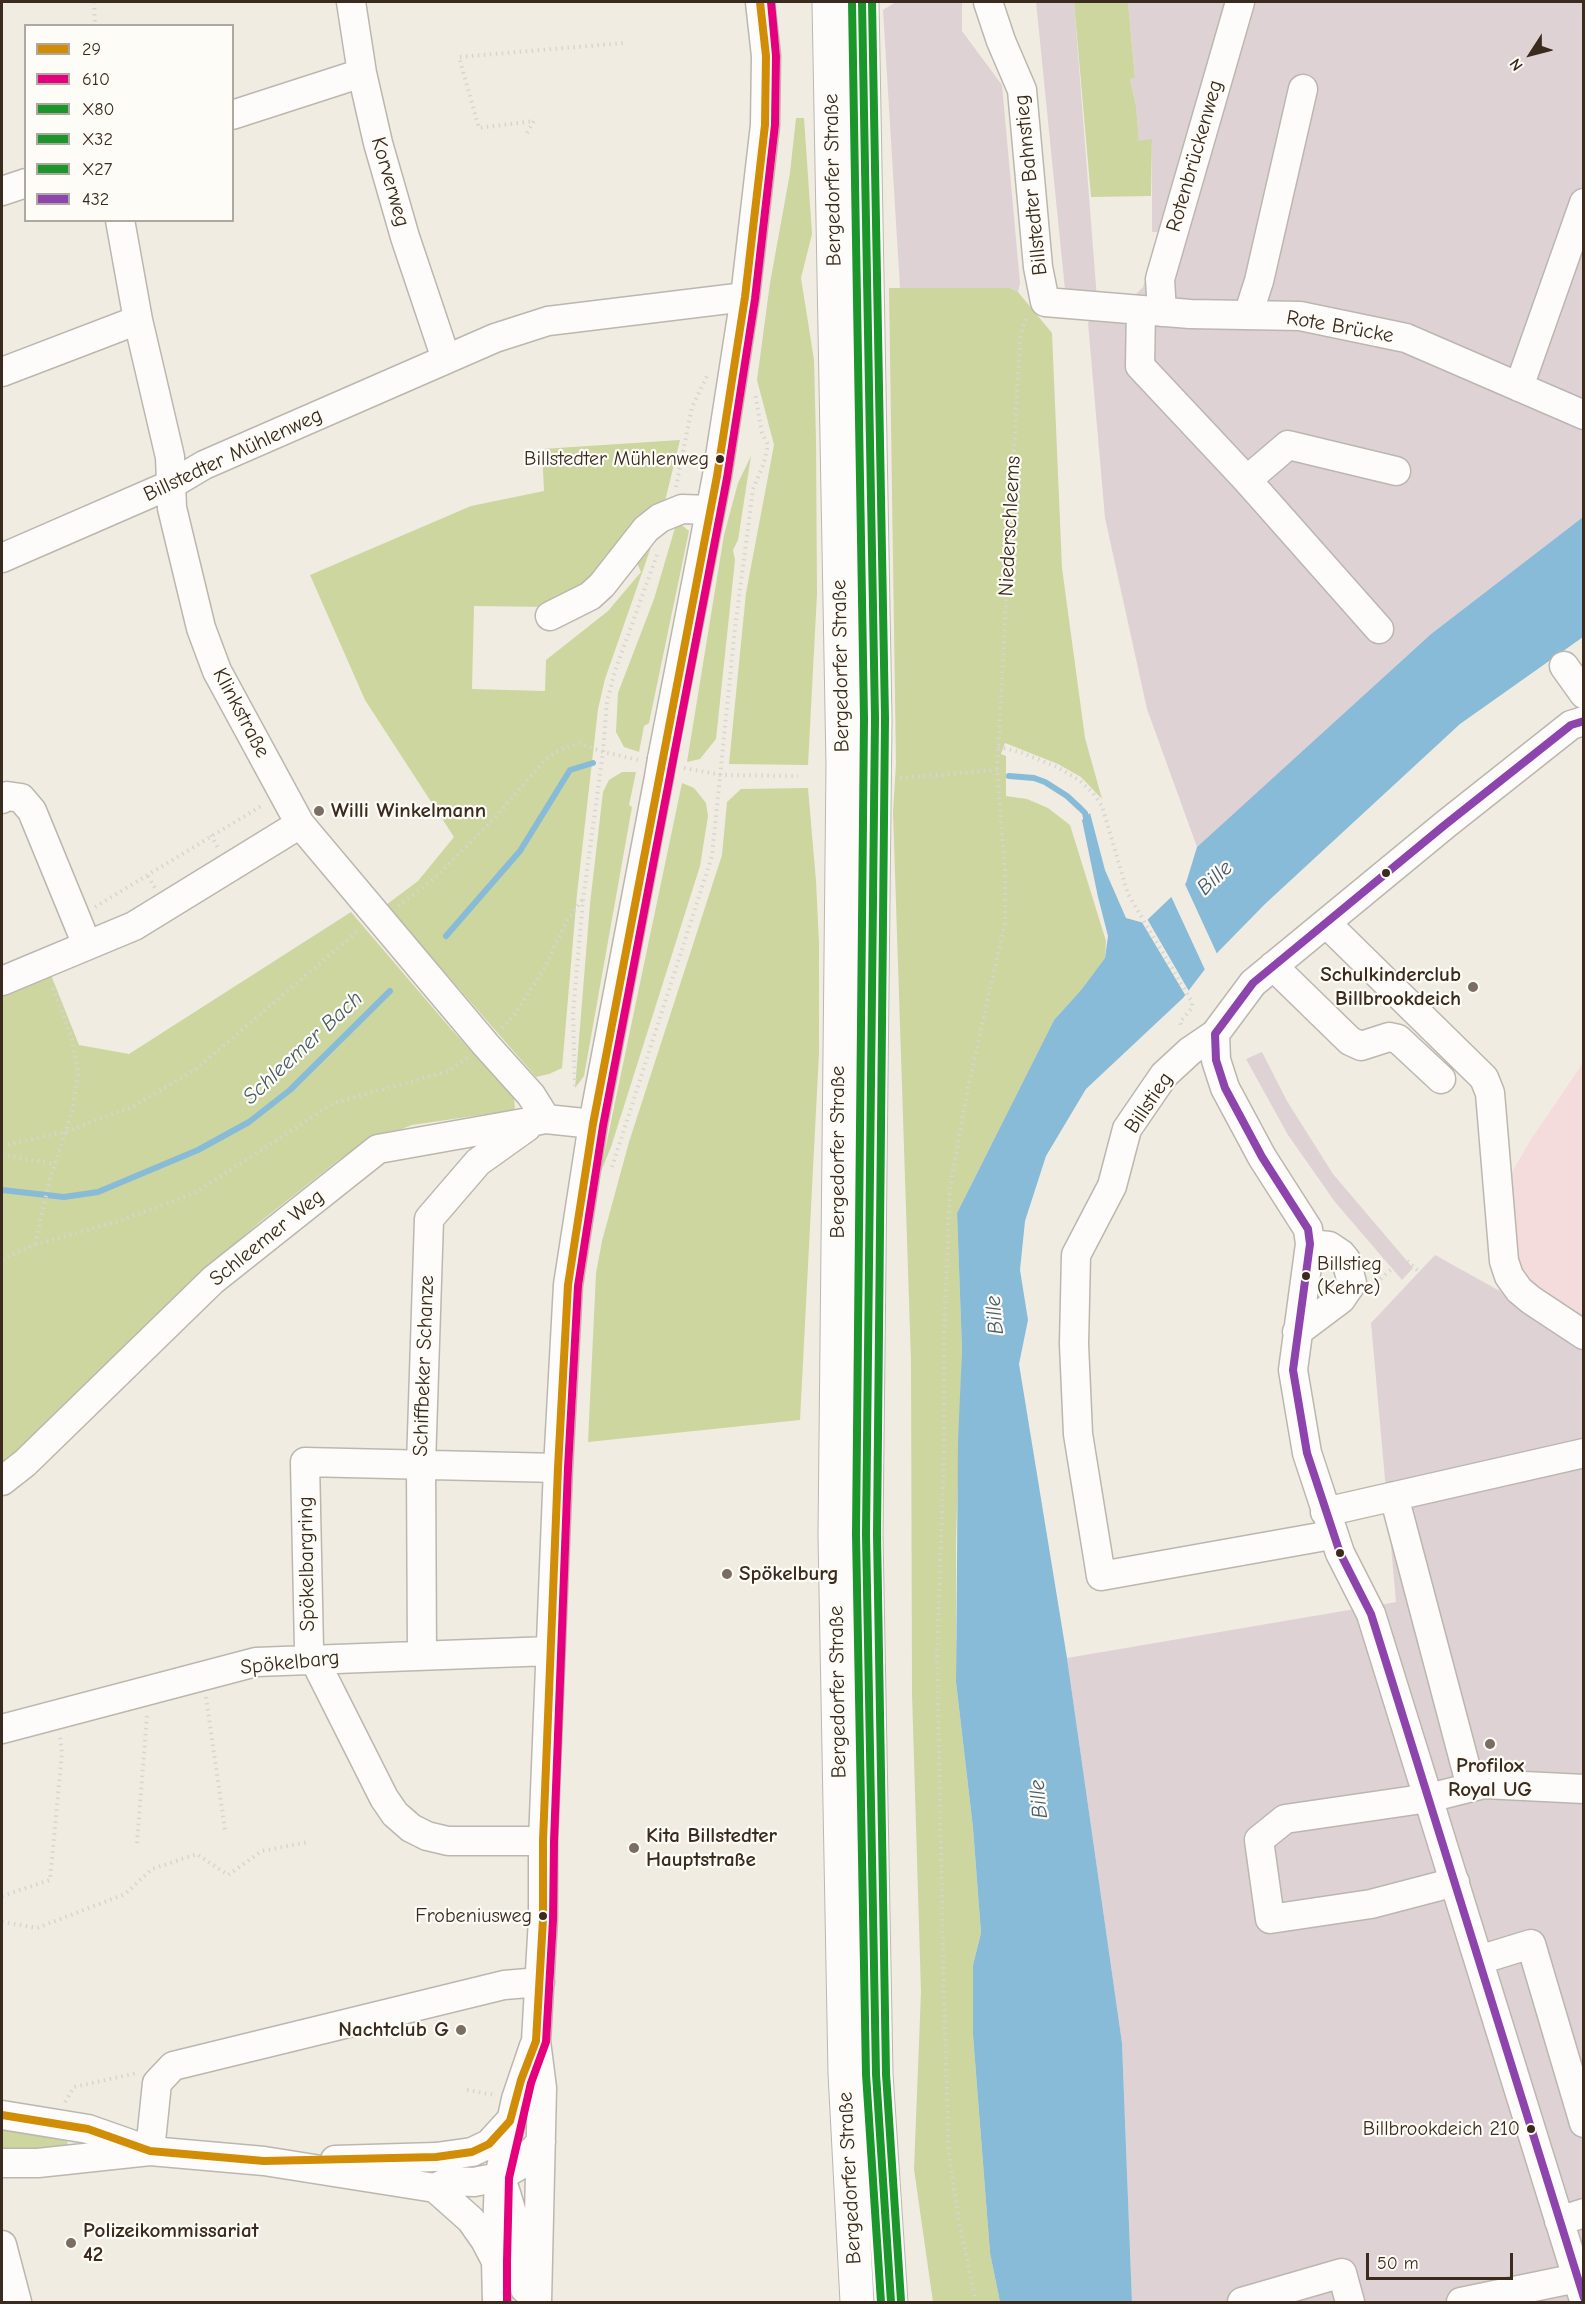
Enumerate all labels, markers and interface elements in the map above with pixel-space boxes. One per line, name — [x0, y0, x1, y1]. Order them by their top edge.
legend — [24, 24, 234, 222]
north arrow — [1501, 24, 1561, 84]
text: 29 — [82, 39, 101, 60]
text: N — [1506, 55, 1527, 74]
text: 610 — [82, 69, 110, 90]
street label: Rotenbrückenweg — [1161, 77, 1229, 235]
street label: Bergedorfer Straße — [819, 93, 847, 267]
street label: Billstedter Bahnstieg — [1009, 93, 1053, 277]
text: X80 — [82, 99, 115, 120]
text: X32 — [82, 129, 113, 150]
street label: Korverweg — [365, 134, 415, 230]
text: X27 — [82, 159, 112, 180]
text: 432 — [82, 189, 109, 210]
street label: Rote Brücke — [1284, 305, 1396, 349]
street label: Billstedter Mühlenweg — [140, 403, 326, 507]
place label: Billstedter Mühlenweg — [524, 447, 709, 471]
marker: Billstedter Mühlenweg — [714, 453, 726, 465]
street label: Niederschleems — [994, 455, 1026, 597]
street label: Bergedorfer Straße — [827, 579, 855, 753]
street label: Klinkstraße — [207, 664, 275, 762]
place label: Willi Winkelmann — [331, 798, 486, 824]
marker: Willi Winkelmann — [312, 804, 326, 818]
water label: Bille — [1192, 855, 1238, 901]
unlabelled marker — [1380, 867, 1392, 879]
place label: Schulkinderclub Billbrookdeich — [1320, 962, 1461, 1012]
marker: Schulkinderclub Billbrookdeich — [1466, 980, 1480, 994]
water label: Schleemer Bach — [238, 986, 368, 1110]
street label: Bergedorfer Straße — [825, 1066, 851, 1238]
street label: Billstieg — [1120, 1068, 1178, 1138]
street label: Schleemer Weg — [205, 1184, 329, 1292]
place label: Billstieg (Kehre) — [1317, 1252, 1382, 1299]
marker: Billstieg (Kehre) — [1300, 1270, 1312, 1282]
street label: Schiffbeker Schanze — [408, 1275, 440, 1457]
water label: Bille — [980, 1294, 1010, 1336]
street label: Spökelbargring — [293, 1496, 321, 1632]
unlabelled marker — [1334, 1547, 1346, 1559]
place label: Spökelburg — [739, 1561, 839, 1587]
marker: Spökelburg — [720, 1567, 734, 1581]
street label: Bergedorfer Straße — [824, 1605, 852, 1779]
street label: Spökelbarg — [239, 1645, 341, 1681]
marker: Profilox Royal UG — [1483, 1737, 1497, 1751]
place label: Profilox Royal UG — [1448, 1753, 1532, 1803]
water label: Bille — [1024, 1778, 1054, 1820]
place label: Kita Billstedter Hauptstraße — [646, 1823, 777, 1873]
marker: Kita Billstedter Hauptstraße — [627, 1841, 641, 1855]
place label: Frobeniusweg — [415, 1904, 532, 1928]
marker: Frobeniusweg — [537, 1910, 549, 1922]
place label: Nachtclub G — [338, 2017, 449, 2043]
marker: Nachtclub G — [454, 2023, 468, 2037]
street label: Bergedorfer Straße — [833, 2091, 867, 2265]
place label: Billbrookdeich 210 — [1363, 2117, 1520, 2141]
marker: Billbrookdeich 210 — [1525, 2123, 1537, 2135]
place label: Polizeikommissariat 42 — [83, 2218, 259, 2268]
marker: Polizeikommissariat 42 — [64, 2236, 78, 2250]
scale bar — [1369, 2241, 1516, 2279]
text: 50 m — [1377, 2253, 1419, 2274]

